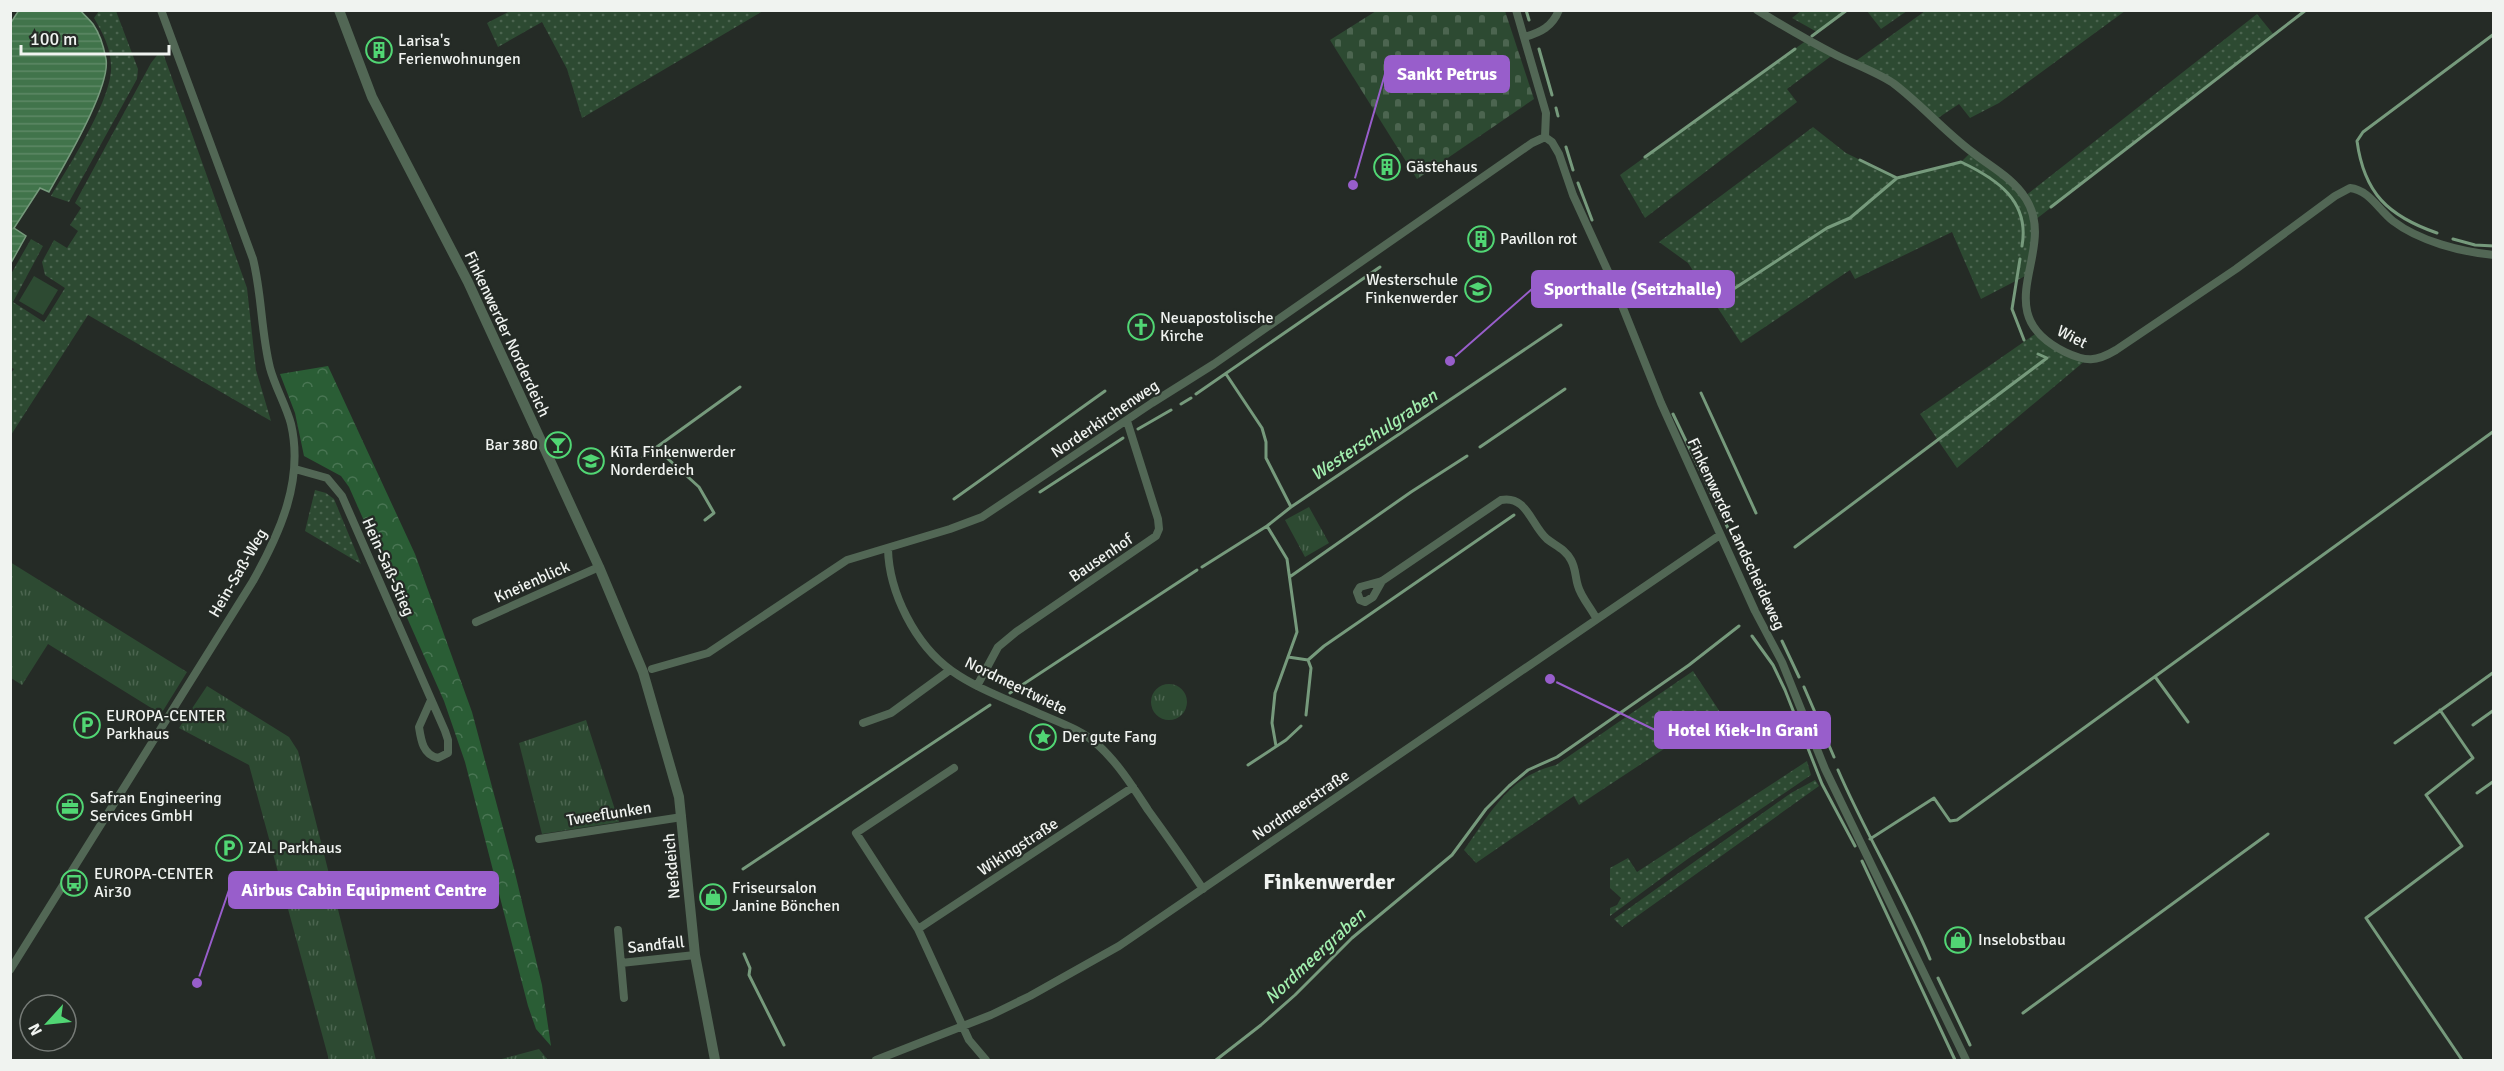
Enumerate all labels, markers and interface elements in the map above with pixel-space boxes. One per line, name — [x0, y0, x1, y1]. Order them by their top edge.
scale bar — [21, 18, 170, 56]
text: 100 m — [30, 28, 77, 50]
place label: Larisa's Ferienwohnungen — [398, 31, 521, 69]
building icon: Larisa's Ferienwohnungen — [364, 35, 394, 65]
callout: Sankt Petrus — [1385, 56, 1509, 92]
text: Sankt Petrus — [1397, 63, 1497, 85]
building icon: Gästehaus — [1372, 152, 1402, 182]
place label: Gästehaus — [1406, 157, 1477, 177]
building icon: Pavillon rot — [1466, 224, 1496, 254]
place label: Pavillon rot — [1500, 229, 1577, 249]
street label: Finkenwerder Norderdeich — [460, 248, 554, 420]
place label: Westerschule Finkenwerder — [1365, 270, 1458, 308]
callout: Sporthalle (Seitzhalle) — [1532, 271, 1734, 307]
school or university icon: Westerschule Finkenwerder — [1463, 274, 1493, 304]
text: Sporthalle (Seitzhalle) — [1544, 278, 1722, 300]
place label: Neuapostolische Kirche — [1160, 308, 1274, 346]
church icon: Neuapostolische Kirche — [1126, 312, 1156, 342]
street label: Wiet — [2053, 321, 2091, 353]
street label: Norderkirchenweg — [1047, 376, 1163, 462]
water label: Westerschulgraben — [1307, 384, 1442, 485]
bar icon: Bar 380 — [543, 430, 573, 460]
place label: Bar 380 — [485, 435, 538, 455]
street label: Finkenwerder Landscheideweg — [1683, 435, 1789, 633]
place label: KiTa Finkenwerder Norderdeich — [610, 442, 735, 480]
school or university icon: KiTa Finkenwerder Norderdeich — [576, 446, 606, 476]
street label: Hein-Saß-Stieg — [357, 515, 419, 619]
street label: Hein-Saß-Weg — [204, 525, 272, 621]
street label: Bausenhof — [1065, 529, 1137, 587]
street label: Kneienblick — [491, 557, 573, 607]
street label: Nordmeertwiete — [961, 653, 1071, 719]
place label: EUROPA-CENTER Parkhaus — [106, 706, 226, 744]
parking icon: EUROPA-CENTER Parkhaus — [72, 710, 102, 740]
callout: Hotel Kiek-In Grani — [1655, 712, 1830, 748]
text: Hotel Kiek-In Grani — [1668, 719, 1818, 741]
place icon: Der gute Fang — [1028, 722, 1058, 752]
place label: Der gute Fang — [1062, 727, 1157, 747]
street label: Nordmeerstraße — [1249, 765, 1353, 845]
place label: Safran Engineering Services GmbH — [90, 788, 222, 826]
office icon: Safran Engineering Services GmbH — [55, 792, 85, 822]
street label: Tweeflunken — [565, 797, 653, 831]
street label: Wikingstraße — [974, 814, 1062, 880]
street label: Neßdeich — [659, 832, 685, 900]
parking icon: ZAL Parkhaus — [214, 833, 244, 863]
place label: ZAL Parkhaus — [248, 838, 342, 858]
place label: EUROPA-CENTER Air30 — [94, 864, 214, 902]
bus stop icon: EUROPA-CENTER Air30 — [59, 868, 89, 898]
district label: Finkenwerder — [1263, 868, 1395, 895]
callout: Airbus Cabin Equipment Centre — [229, 872, 498, 908]
place label: Friseursalon Janine Bönchen — [732, 878, 840, 916]
text: Airbus Cabin Equipment Centre — [241, 879, 487, 901]
shop icon: Friseursalon Janine Bönchen — [698, 882, 728, 912]
water label: Nordmeergraben — [1260, 903, 1371, 1008]
shop icon: Inselobstbau — [1943, 925, 1973, 955]
place label: Inselobstbau — [1978, 930, 2066, 950]
street label: Sandfall — [627, 932, 686, 958]
north arrow — [18, 993, 78, 1053]
text: N — [24, 1020, 47, 1039]

